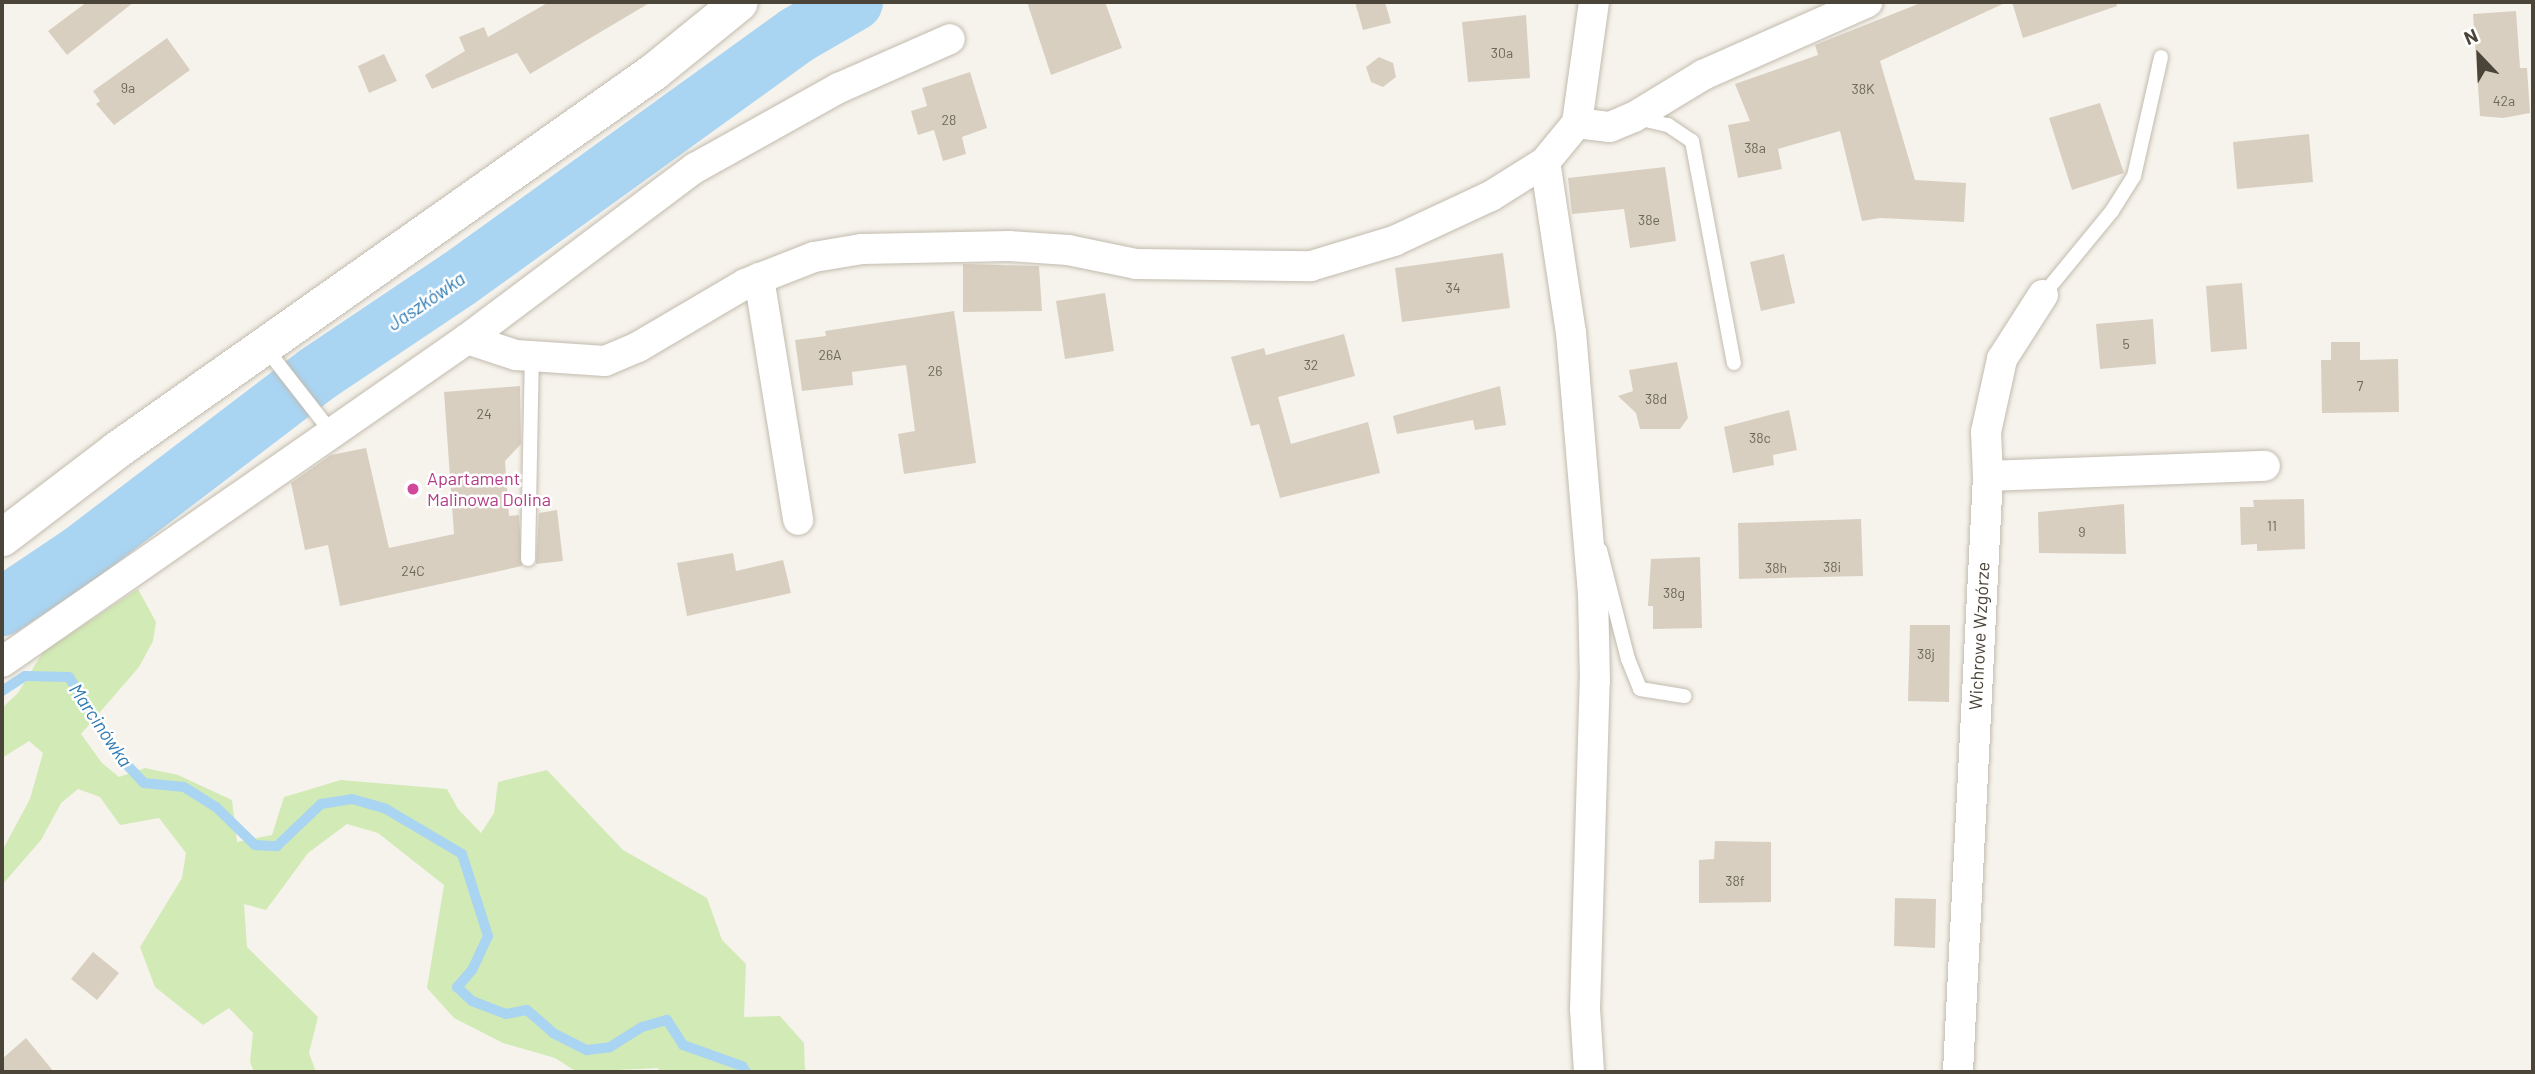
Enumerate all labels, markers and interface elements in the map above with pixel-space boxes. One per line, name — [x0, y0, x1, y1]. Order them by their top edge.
north arrow — [2444, 21, 2514, 91]
text: N — [2460, 23, 2481, 49]
house number: 30a — [1491, 45, 1513, 61]
house number: 9a — [121, 80, 135, 96]
house number: 38K — [1851, 81, 1875, 97]
house number: 42a — [2493, 93, 2515, 109]
house number: 28 — [942, 112, 956, 128]
house number: 38a — [1744, 140, 1766, 156]
house number: 38e — [1638, 212, 1660, 228]
water label: Jaszkówka — [383, 267, 469, 335]
house number: 34 — [1446, 280, 1460, 296]
house number: 5 — [2122, 336, 2130, 352]
house number: 26A — [818, 347, 842, 363]
house number: 32 — [1304, 357, 1318, 373]
house number: 26 — [928, 363, 942, 379]
house number: 7 — [2357, 378, 2363, 394]
house number: 38d — [1645, 391, 1667, 407]
house number: 24 — [476, 406, 492, 422]
house number: 38c — [1749, 430, 1771, 446]
place label: Apartament Malinowa Dolina — [427, 468, 551, 510]
marker: Apartament Malinowa Dolina — [405, 481, 421, 497]
house number: 11 — [2267, 518, 2277, 534]
house number: 9 — [2078, 524, 2086, 540]
house number: 38i — [1823, 559, 1841, 575]
house number: 38h — [1765, 560, 1787, 576]
street label: Wichrowe Wzgórze — [1964, 561, 1994, 711]
house number: 24C — [401, 563, 425, 579]
house number: 38g — [1663, 585, 1685, 601]
house number: 38j — [1917, 646, 1935, 662]
water label: Marcinówka — [65, 679, 137, 771]
house number: 38f — [1725, 873, 1745, 889]

